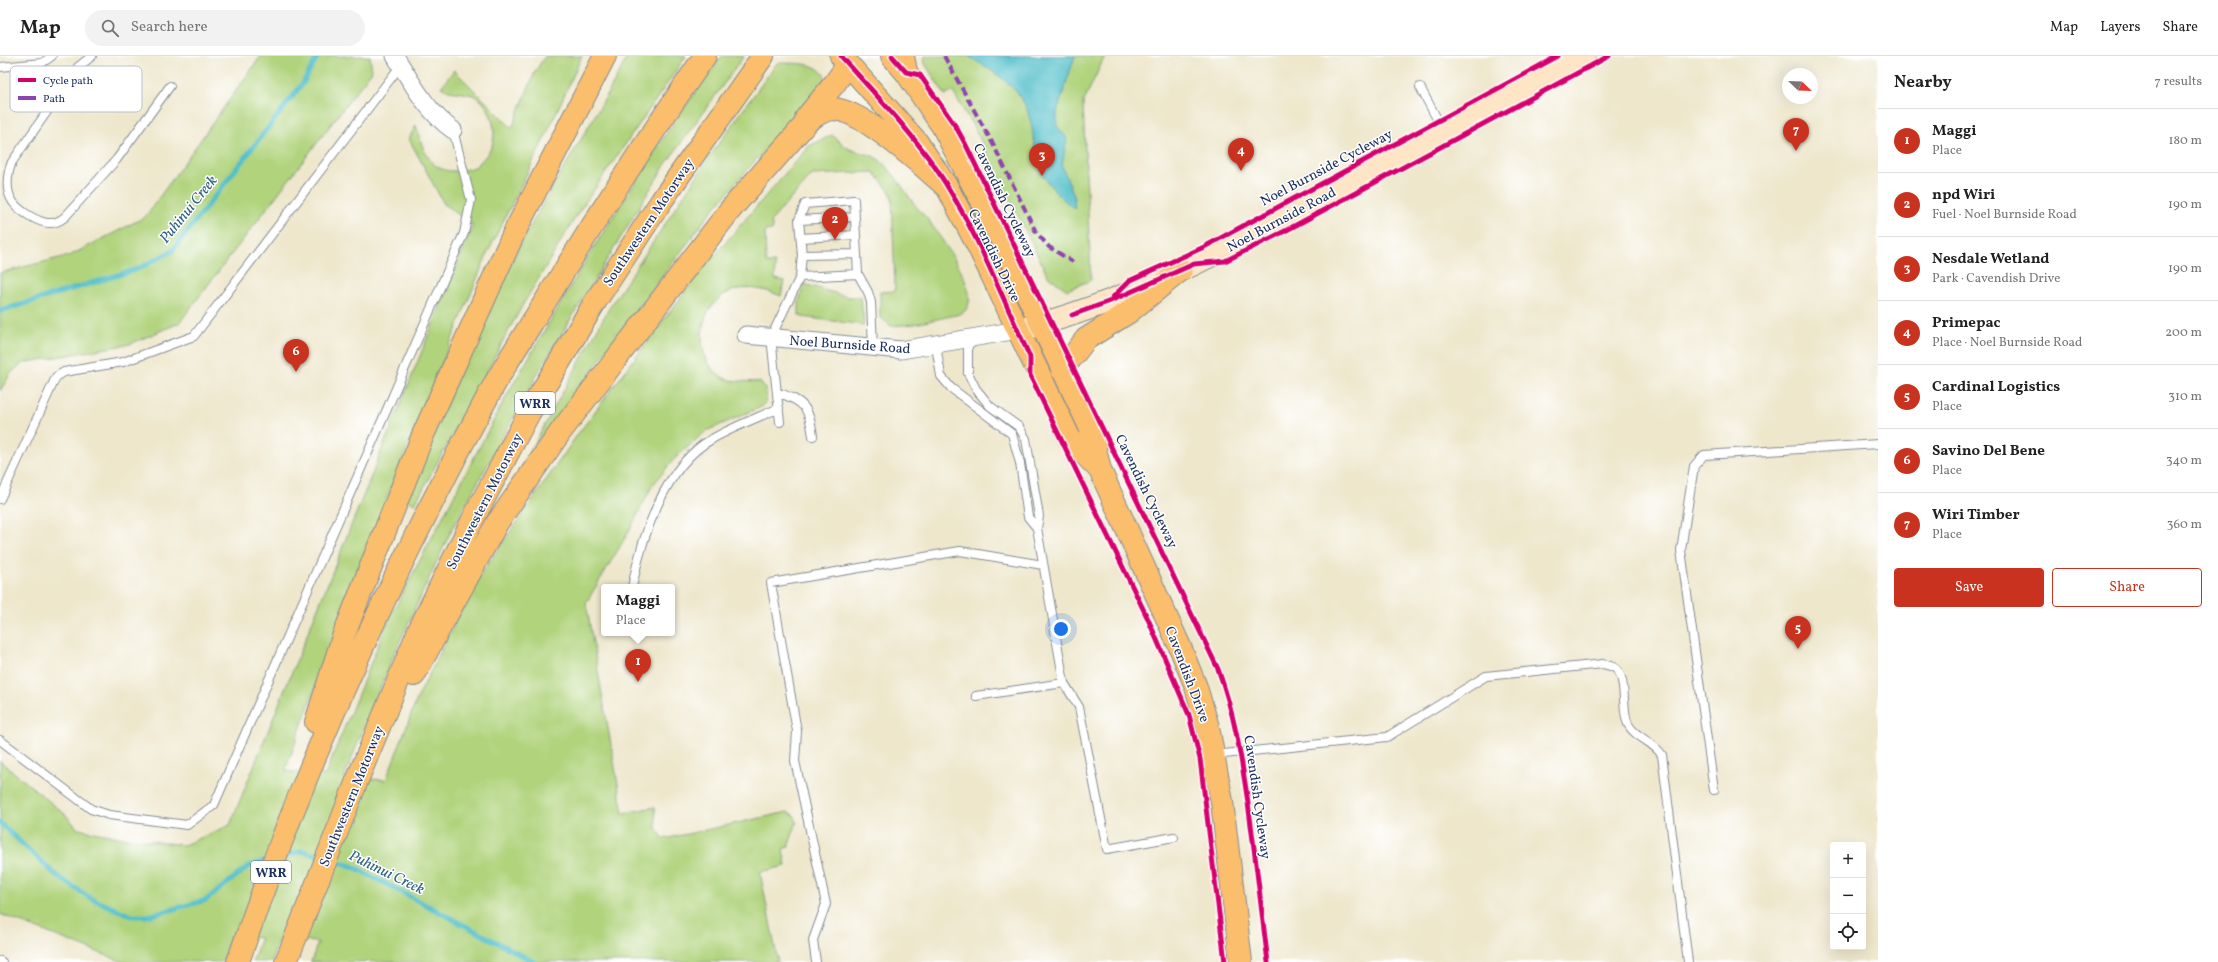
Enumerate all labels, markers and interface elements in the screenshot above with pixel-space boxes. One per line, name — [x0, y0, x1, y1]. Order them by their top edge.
search box — [85, 10, 365, 46]
text: Map — [20, 15, 61, 41]
icon: search — [99, 17, 121, 39]
text: Search here — [131, 17, 208, 38]
text: Map — [2050, 18, 2078, 37]
text: Layers — [2100, 18, 2140, 37]
text: Share — [2162, 18, 2198, 37]
legend — [10, 66, 142, 112]
north arrow — [1782, 68, 1818, 104]
text: Nearby — [1894, 71, 1952, 94]
text: 7 results — [2155, 73, 2202, 91]
text: Cycle path — [43, 74, 93, 89]
text: Path — [43, 92, 66, 107]
pin: 7 — [1783, 118, 1809, 151]
text: Maggi — [1932, 121, 1976, 142]
street label: Noel Burnside Cycleway — [1257, 125, 1397, 211]
text: 1 — [1904, 132, 1910, 150]
text: 180 m — [2168, 132, 2202, 150]
pin: 4 — [1228, 138, 1254, 171]
street label: Cavendish Cycleway — [968, 140, 1040, 261]
text: Place — [1932, 142, 1962, 160]
pin: 3 — [1029, 143, 1055, 176]
street label: Southwestern Motorway — [599, 155, 700, 291]
water label: Puhinui Creek — [155, 172, 223, 248]
street label: Noel Burnside Road — [1224, 183, 1340, 257]
text: npd Wiri — [1932, 185, 1995, 206]
text: 2 — [1904, 196, 1910, 214]
text: 190 m — [2168, 196, 2202, 214]
street label: Cavendish Drive — [963, 206, 1025, 306]
text: Fuel · Noel Burnside Road — [1932, 206, 2077, 224]
pin: 2 — [822, 207, 848, 240]
text: Nesdale Wetland — [1932, 249, 2049, 270]
text: 3 — [1904, 260, 1910, 278]
text: 190 m — [2168, 260, 2202, 278]
text: Park · Cavendish Drive — [1932, 270, 2060, 288]
text: Primepac — [1932, 313, 2001, 334]
text: 4 — [1903, 324, 1911, 342]
text: 200 m — [2165, 324, 2202, 342]
street label: Noel Burnside Road — [789, 332, 911, 359]
text: Place · Noel Burnside Road — [1932, 334, 2082, 352]
pin: 6 — [283, 339, 309, 372]
text: Cardinal Logistics — [1932, 377, 2060, 398]
text: 5 — [1904, 388, 1910, 406]
text: 310 m — [2168, 388, 2202, 406]
road number: WRR — [515, 392, 555, 414]
text: Place — [1932, 398, 1962, 416]
street label: Southwestern Motorway — [443, 430, 528, 573]
street label: Cavendish Cycleway — [1110, 431, 1182, 552]
text: Savino Del Bene — [1932, 441, 2045, 462]
text: 6 — [1903, 452, 1911, 470]
text: 340 m — [2166, 452, 2202, 470]
text: Place — [1932, 462, 1962, 480]
text: Wiri Timber — [1932, 505, 2020, 526]
text: 7 — [1904, 516, 1910, 534]
text: 360 m — [2167, 516, 2202, 534]
text: Place — [1932, 526, 1962, 544]
button: Save — [1894, 568, 2044, 607]
button: Share — [2052, 568, 2202, 607]
popup — [601, 584, 675, 636]
text: Maggi — [616, 591, 660, 612]
text: Place — [616, 612, 646, 630]
pin: 5 — [1785, 616, 1811, 649]
your location — [1051, 619, 1071, 639]
street label: Cavendish Drive — [1160, 624, 1214, 726]
pin: 1 — [625, 649, 651, 682]
street label: Southwestern Motorway — [315, 723, 390, 870]
street label: Cavendish Cycleway — [1238, 734, 1275, 861]
map controls — [1830, 842, 1866, 950]
button: + — [1830, 842, 1866, 878]
water label: Puhinui Creek — [345, 846, 428, 901]
road number: WRR — [251, 861, 291, 883]
button: − — [1830, 878, 1866, 914]
button: locate — [1830, 914, 1866, 950]

